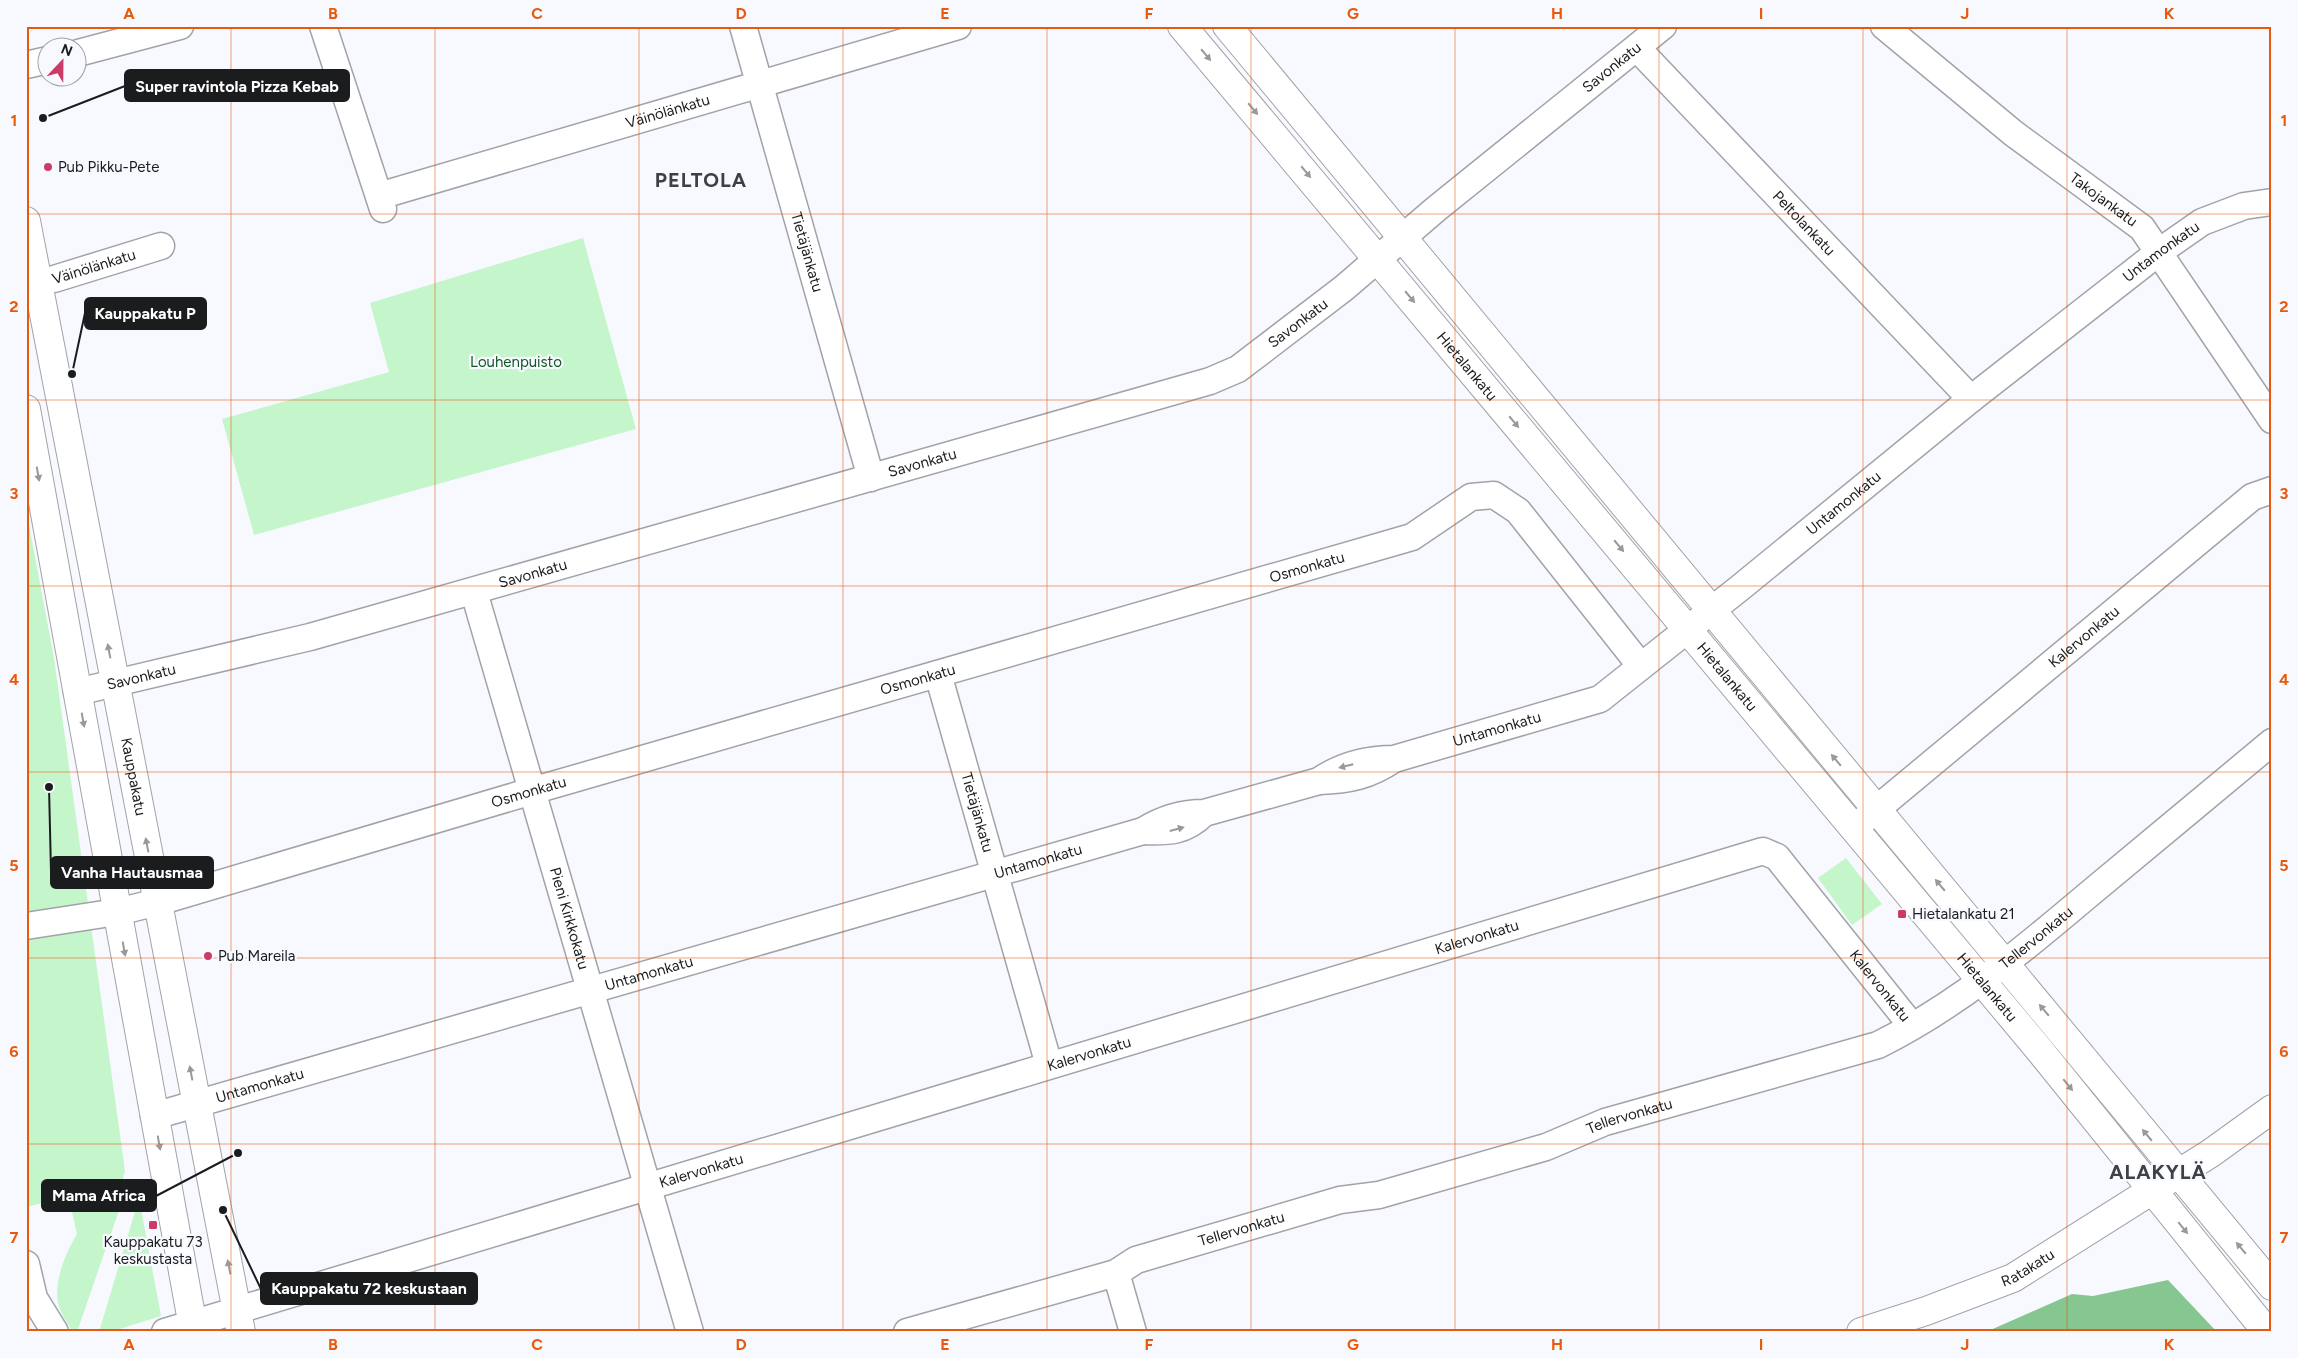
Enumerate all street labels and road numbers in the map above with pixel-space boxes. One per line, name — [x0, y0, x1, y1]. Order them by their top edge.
street label: Savonkatu — [1579, 38, 1645, 96]
street label: Väinölänkatu — [624, 90, 712, 132]
street label: Takojankatu — [2066, 169, 2141, 231]
street label: Peltolankatu — [1769, 187, 1839, 259]
street label: Tietäjänkatu — [787, 210, 827, 294]
street label: Untamonkatu — [2119, 218, 2203, 286]
street label: Väinölänkatu — [50, 245, 138, 288]
street label: Savonkatu — [1265, 295, 1331, 352]
street label: Hietalankatu — [1433, 328, 1501, 405]
street label: Savonkatu — [886, 445, 959, 481]
street label: Untamonkatu — [1803, 467, 1885, 539]
street label: Osmonkatu — [1267, 548, 1347, 587]
street label: Savonkatu — [496, 555, 569, 592]
street label: Kalervonkatu — [2045, 602, 2123, 671]
street label: Hietalankatu — [1693, 639, 1761, 715]
street label: Savonkatu — [105, 660, 178, 694]
street label: Osmonkatu — [878, 660, 957, 699]
street label: Untamonkatu — [1451, 708, 1543, 750]
street label: Kauppakatu — [117, 736, 150, 817]
street label: Tietäjänkatu — [957, 771, 997, 855]
street label: Osmonkatu — [489, 772, 568, 812]
street label: Untamonkatu — [992, 840, 1084, 882]
street label: Pieni Kirkkokatu — [546, 865, 593, 972]
street label: Tellervonkatu — [1996, 903, 2077, 973]
street label: Kalervonkatu — [1433, 916, 1521, 958]
street label: Kalervonkatu — [1846, 946, 1914, 1025]
street label: Hietalankatu — [1953, 949, 2021, 1026]
street label: Untamonkatu — [603, 952, 695, 995]
street label: Kalervonkatu — [1045, 1033, 1133, 1075]
street label: Untamonkatu — [214, 1064, 306, 1107]
street label: Tellervonkatu — [1584, 1094, 1675, 1138]
street label: Kalervonkatu — [657, 1149, 745, 1192]
street label: Tellervonkatu — [1196, 1208, 1287, 1250]
street label: Ratakatu — [1999, 1245, 2058, 1291]

